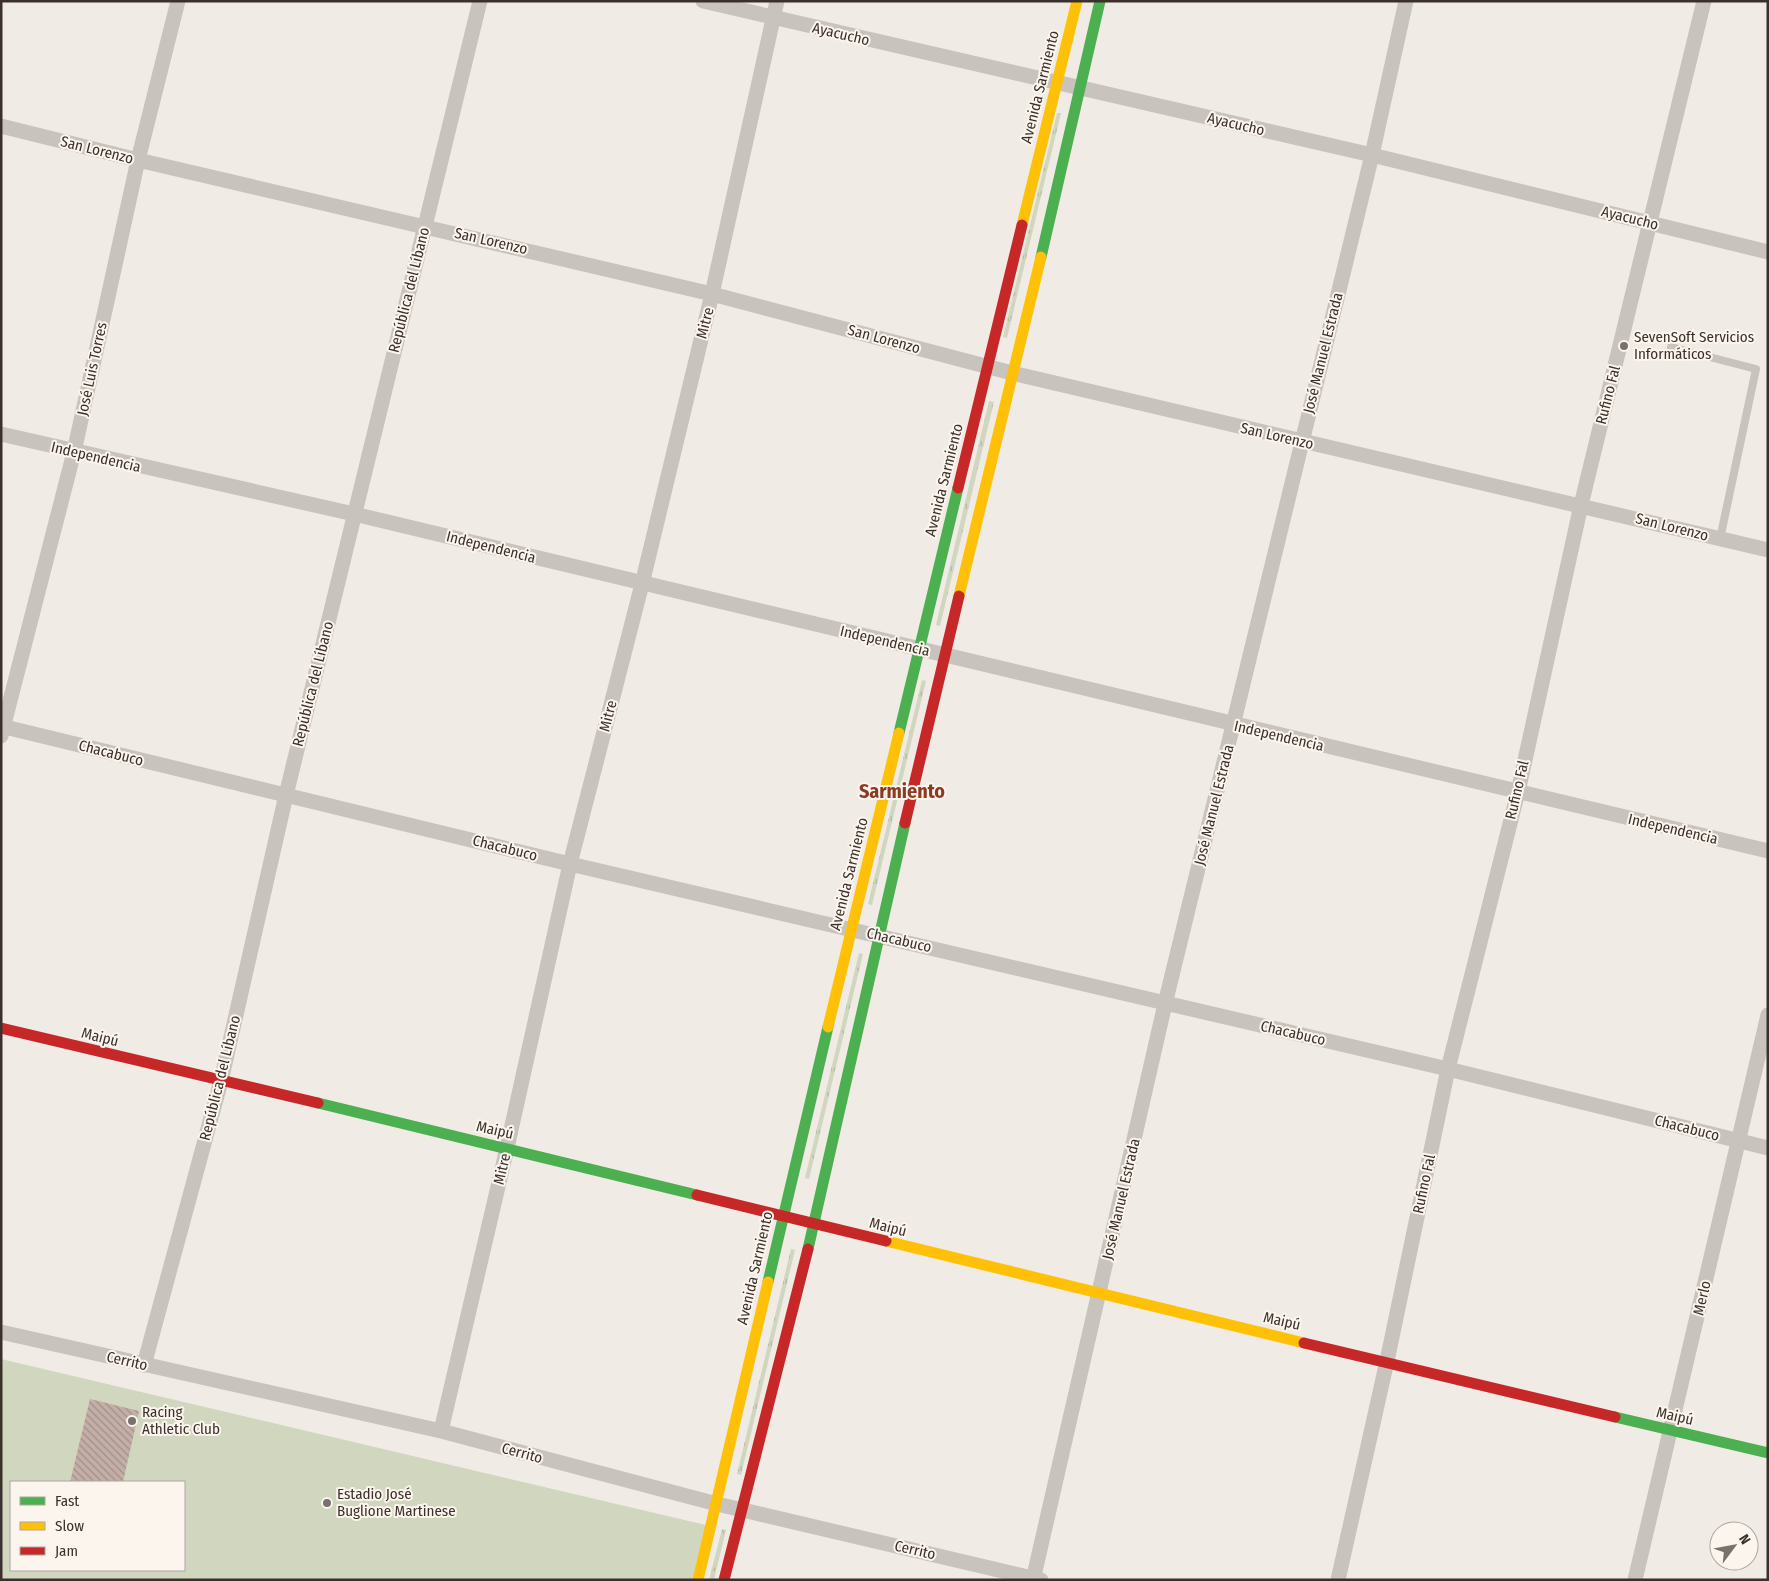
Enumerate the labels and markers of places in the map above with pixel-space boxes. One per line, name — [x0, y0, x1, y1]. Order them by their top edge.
place label: SevenSoft Servicios Informáticos — [1634, 328, 1754, 363]
marker: SevenSoft Servicios Informáticos — [1618, 340, 1630, 352]
place label: Racing Athletic Club — [142, 1403, 220, 1438]
marker: Racing Athletic Club — [126, 1415, 138, 1427]
place label: Estadio José Buglione Martinese — [337, 1485, 456, 1520]
marker: Estadio José Buglione Martinese — [321, 1497, 333, 1509]

